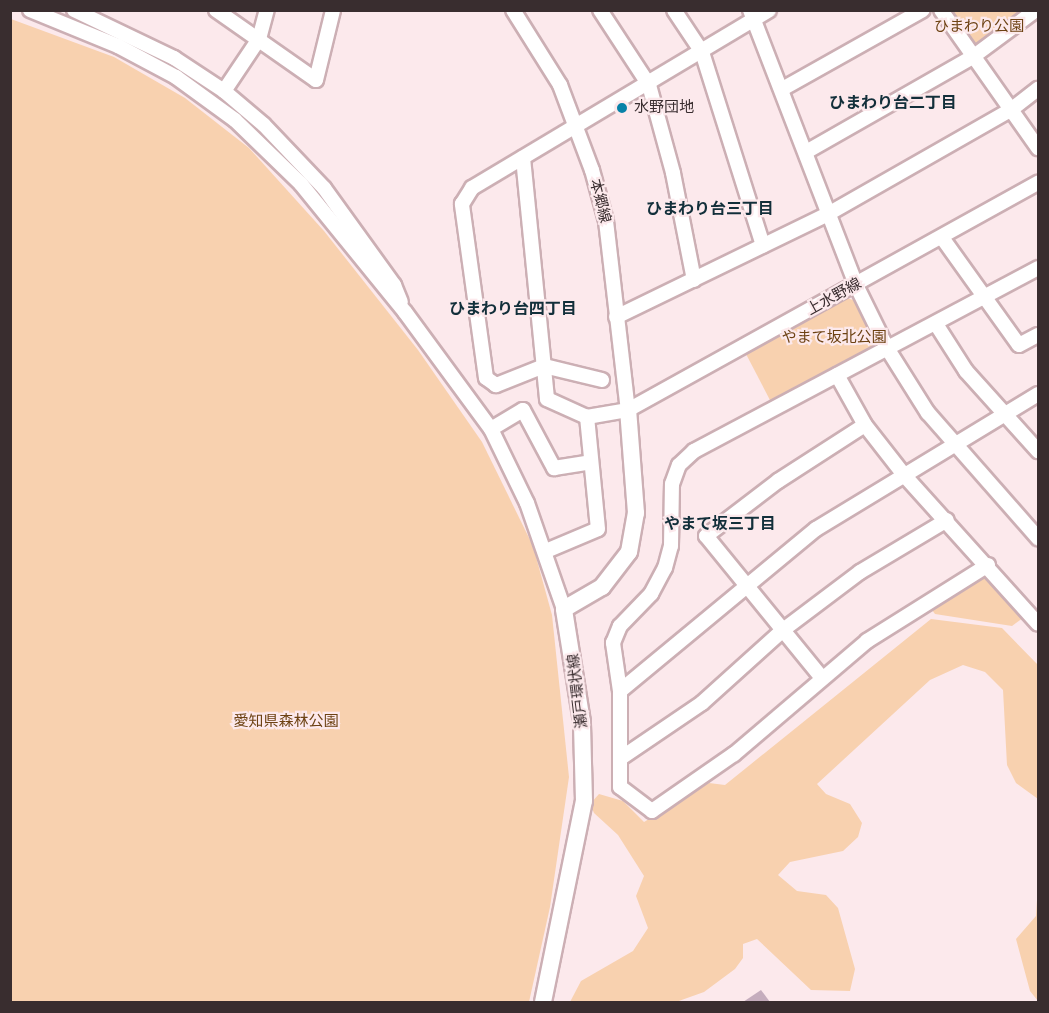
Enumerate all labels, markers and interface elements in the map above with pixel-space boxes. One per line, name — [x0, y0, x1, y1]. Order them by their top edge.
park label: ひまわり公園 — [934, 18, 1024, 36]
district label: ひまわり台二丁目 — [829, 93, 957, 113]
place label: 水野団地 — [634, 99, 694, 117]
marker: 水野団地 — [615, 101, 629, 115]
street label: 本郷線 — [586, 177, 614, 225]
district label: ひまわり台三丁目 — [646, 199, 774, 219]
street label: 上水野線 — [803, 275, 865, 319]
district label: ひまわり台四丁目 — [449, 299, 577, 319]
park label: やまて坂北公園 — [782, 329, 886, 347]
district label: やまて坂三丁目 — [664, 514, 776, 534]
street label: 瀬戸環状線 — [564, 653, 592, 729]
park label: 愛知県森林公園 — [234, 713, 338, 731]

